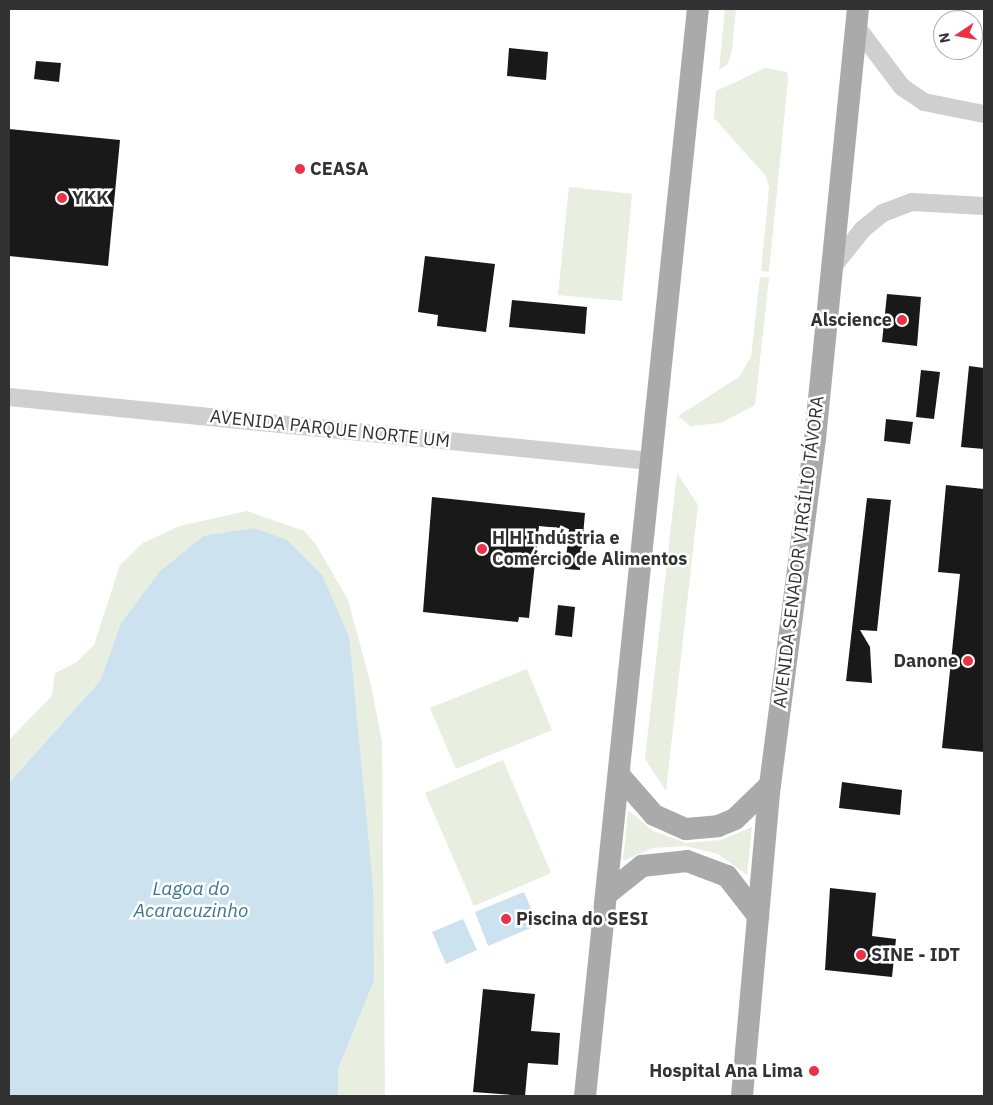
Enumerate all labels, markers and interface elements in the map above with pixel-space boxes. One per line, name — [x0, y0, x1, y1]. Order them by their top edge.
north arrow — [933, 10, 983, 60]
text: N — [934, 31, 954, 45]
place label: CEASA — [310, 158, 369, 180]
marker: CEASA — [294, 163, 306, 175]
place label: YKK — [72, 187, 109, 209]
marker: YKK — [56, 192, 68, 204]
place label: Alscience — [811, 309, 892, 331]
marker: Alscience — [896, 314, 908, 326]
street label: AVENIDA SENADOR VIRGÍLIO TÁVORA — [769, 395, 829, 709]
street label: AVENIDA PARQUE NORTE UM — [209, 406, 451, 452]
place label: H H Indústria e Comércio de Alimentos — [492, 528, 687, 570]
marker: H H Indústria e Comércio de Alimentos — [476, 543, 488, 555]
place label: Danone — [893, 650, 958, 672]
marker: Danone — [962, 655, 974, 667]
water label: Lagoa do Acaracuzinho — [134, 878, 248, 922]
place label: Piscina do SESI — [516, 908, 648, 930]
marker: Piscina do SESI — [500, 913, 512, 925]
place label: SINE - IDT — [871, 944, 960, 966]
marker: SINE - IDT — [855, 949, 867, 961]
place label: Hospital Ana Lima — [649, 1060, 803, 1082]
marker: Hospital Ana Lima — [807, 1064, 821, 1078]

